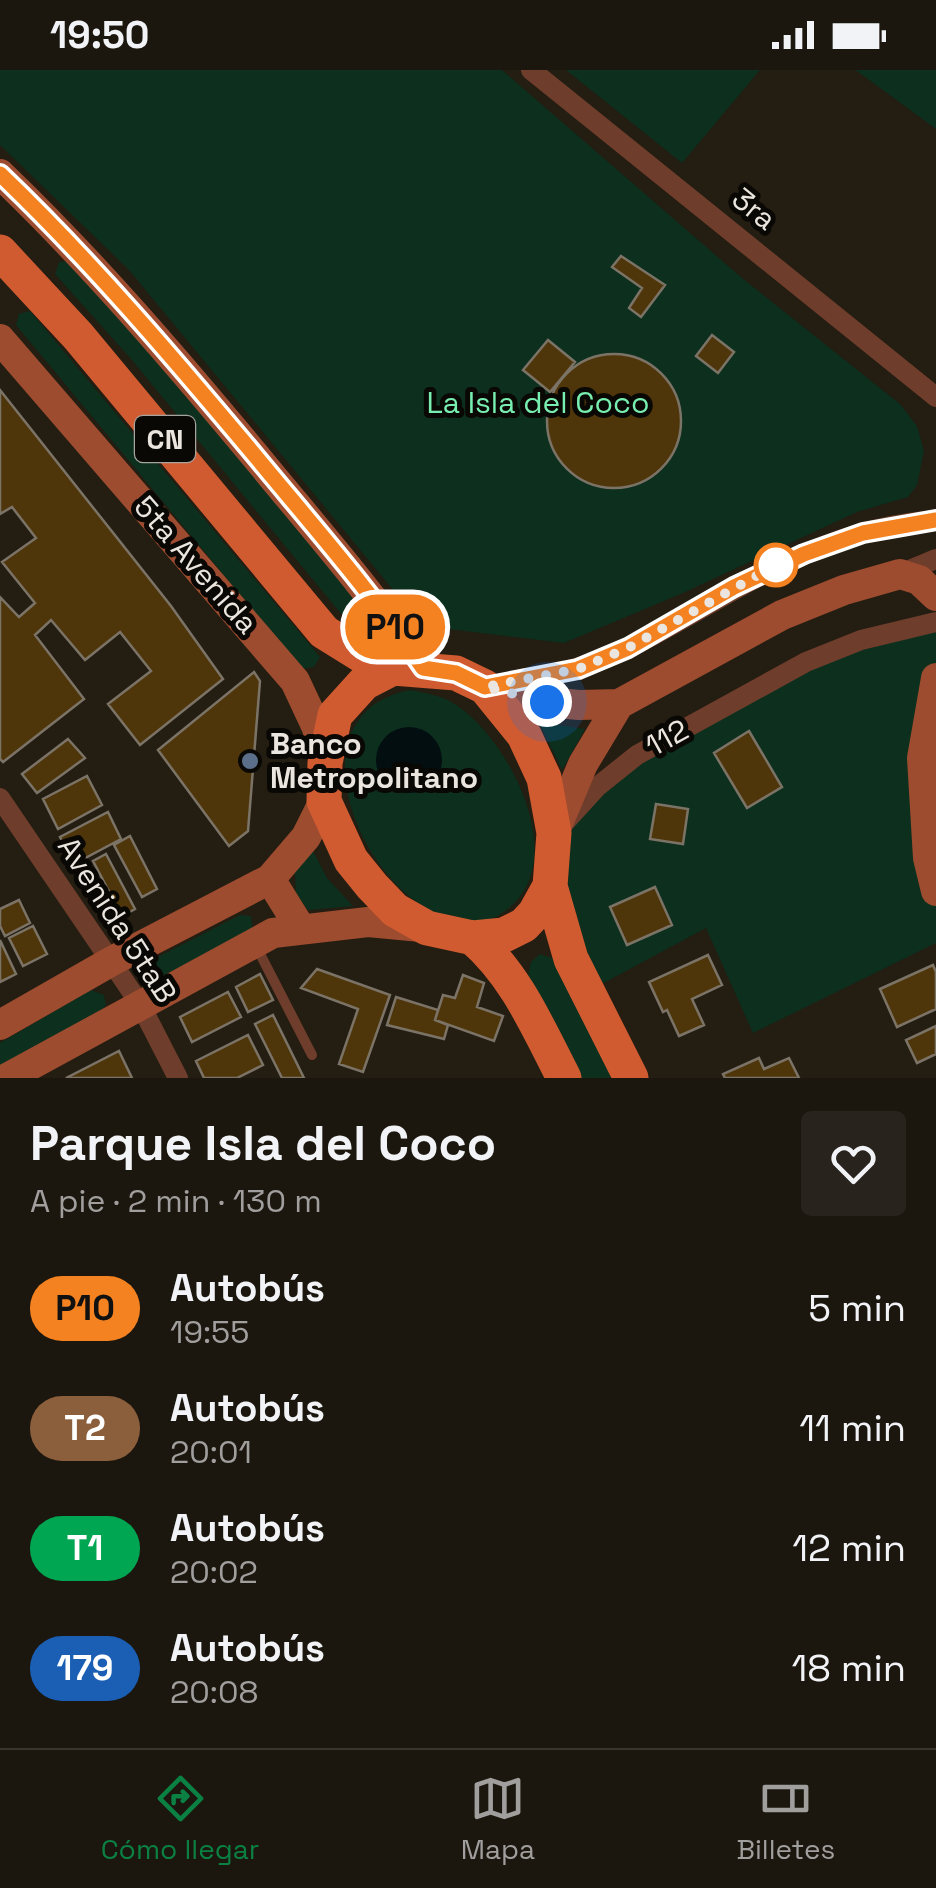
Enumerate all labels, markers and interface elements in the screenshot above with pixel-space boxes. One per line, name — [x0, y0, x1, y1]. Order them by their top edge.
text: 19:50 — [50, 11, 149, 59]
street label: 3ra — [724, 179, 785, 238]
park label: La Isla del Coco — [426, 383, 650, 422]
road number: CN — [135, 416, 195, 462]
street label: 5ta Avenida — [126, 488, 267, 642]
unlabelled marker — [755, 544, 797, 586]
line badge: P10 — [338, 594, 452, 660]
text: P10 — [365, 605, 425, 649]
your location — [522, 677, 572, 727]
street label: 112 — [638, 710, 695, 765]
place label: Banco Metropolitano — [270, 724, 478, 797]
marker: Banco Metropolitano — [239, 750, 261, 772]
street label: Avenida 5taB — [49, 829, 186, 1010]
button: heart — [801, 1111, 906, 1216]
text: Parque Isla del Coco — [30, 1113, 496, 1174]
text: A pie · 2 min · 130 m — [30, 1181, 322, 1221]
text: Autobús — [170, 1264, 325, 1312]
text: 5 min — [808, 1284, 906, 1332]
text: P10 — [55, 1286, 115, 1330]
text: 19:55 — [170, 1312, 249, 1352]
text: Autobús — [170, 1384, 325, 1432]
text: 11 min — [799, 1404, 906, 1452]
text: T2 — [64, 1406, 106, 1450]
text: 20:01 — [170, 1432, 252, 1472]
text: Autobús — [170, 1504, 325, 1552]
text: 12 min — [792, 1524, 906, 1572]
text: T1 — [67, 1526, 103, 1570]
text: 20:02 — [170, 1552, 258, 1592]
text: Autobús — [170, 1624, 325, 1672]
text: 18 min — [791, 1644, 906, 1692]
text: 179 — [57, 1646, 113, 1690]
text: 20:08 — [170, 1672, 258, 1712]
tab: Cómo llegar — [101, 1771, 259, 1867]
tab: Mapa — [461, 1771, 535, 1867]
tab: Billetes — [736, 1771, 835, 1867]

